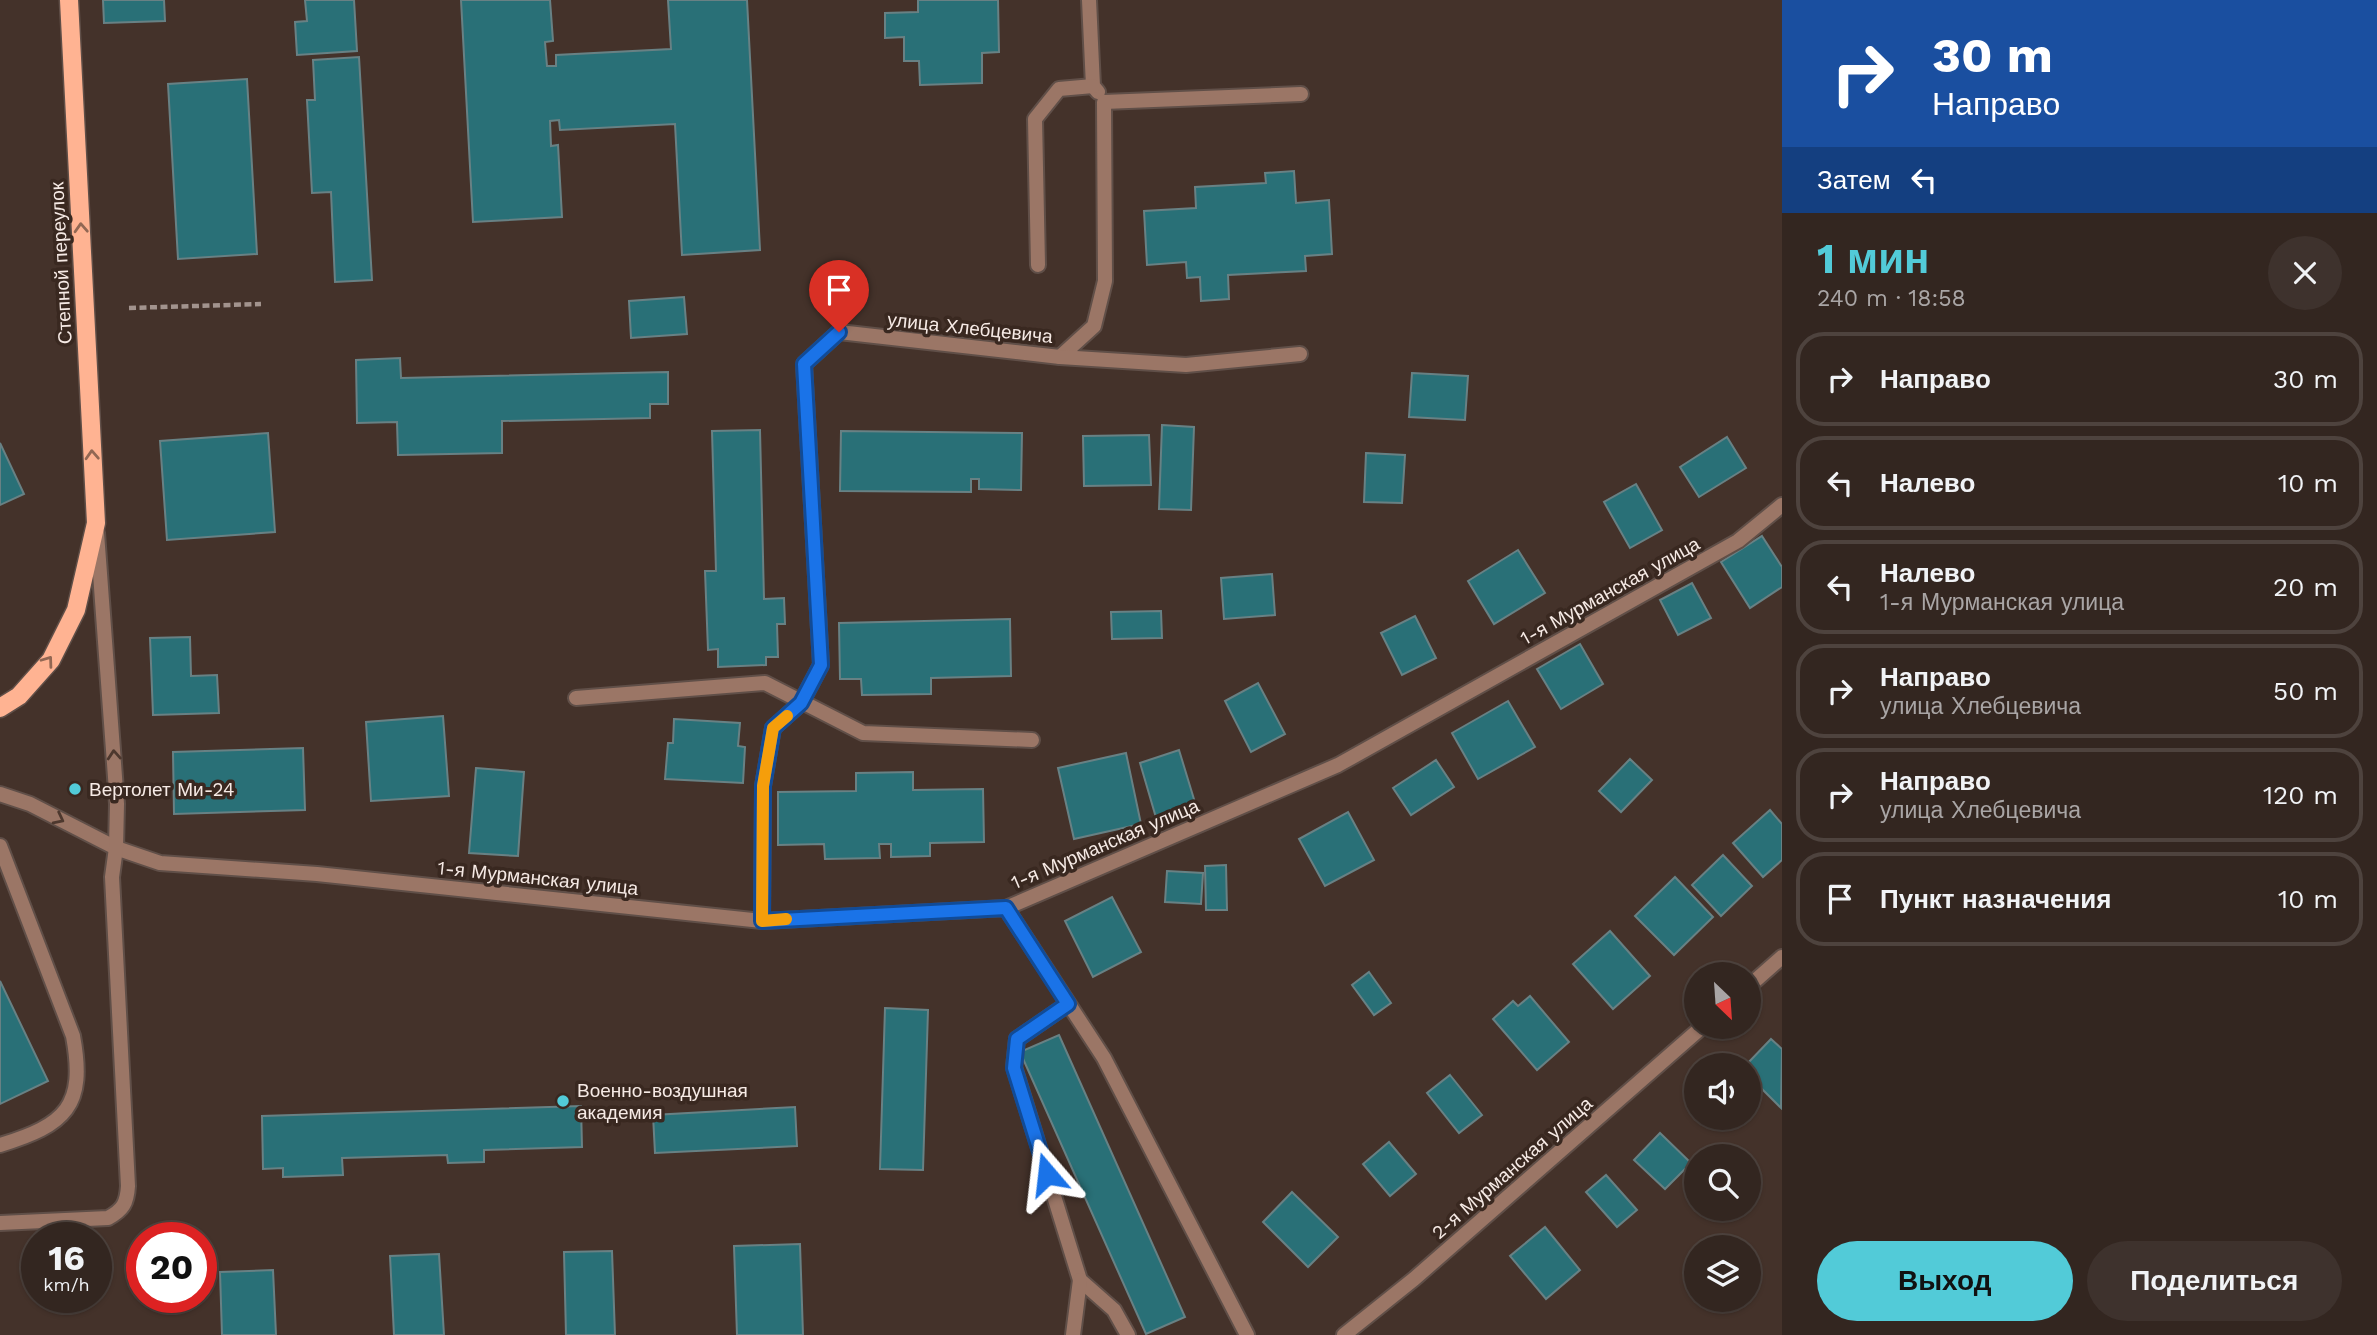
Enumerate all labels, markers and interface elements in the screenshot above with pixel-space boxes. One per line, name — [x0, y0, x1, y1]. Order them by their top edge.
text: 30 m — [1932, 26, 2053, 84]
icon: right — [1817, 28, 1908, 119]
text: Направо — [1932, 85, 2060, 123]
icon: left — [1905, 161, 1943, 199]
text: Затем — [1817, 165, 1891, 195]
street label: Степной переулок — [45, 181, 77, 345]
one-way arrow — [73, 222, 88, 233]
text: 1 мин — [1817, 234, 1929, 283]
button: close — [2268, 236, 2342, 310]
pin — [809, 260, 869, 332]
icon: arrive — [820, 271, 858, 309]
text: 240 m · 18:58 — [1817, 285, 1966, 312]
street label: улица Хлебцевича — [886, 308, 1054, 348]
icon: right — [1821, 360, 1859, 398]
text: Направо — [1880, 364, 1991, 394]
text: 30 m — [2273, 364, 2338, 394]
one-way arrow — [85, 449, 100, 460]
icon: left — [1821, 464, 1859, 502]
text: Налево — [1880, 468, 1975, 498]
text: 10 m — [2278, 468, 2338, 498]
street label: 1-я Мурманская улица — [1516, 532, 1704, 650]
text: Налево — [1880, 558, 1975, 588]
icon: left — [1821, 568, 1859, 606]
text: 20 m — [2273, 572, 2338, 602]
text: 1-я Мурманская улица — [1880, 589, 2124, 616]
one-way arrow — [40, 656, 52, 669]
text: Направо — [1880, 662, 1991, 692]
icon: right — [1821, 672, 1859, 710]
text: 50 m — [2273, 676, 2338, 706]
text: улица Хлебцевича — [1880, 693, 2081, 720]
one-way arrow — [107, 750, 122, 761]
text: Направо — [1880, 766, 1991, 796]
icon: right — [1821, 776, 1859, 814]
place label: Вертолет Ми-24 — [89, 778, 235, 801]
text: 120 m — [2263, 780, 2338, 810]
marker: Вертолет Ми-24 — [67, 781, 83, 797]
street label: 1-я Мурманская улица — [1008, 794, 1203, 894]
text: улица Хлебцевича — [1880, 797, 2081, 824]
one-way arrow — [52, 810, 64, 824]
street label: 1-я Мурманская улица — [437, 856, 640, 900]
icon: arrive — [1821, 880, 1859, 918]
text: Пункт назначения — [1880, 884, 2111, 914]
text: 10 m — [2278, 884, 2338, 914]
north arrow — [1684, 962, 1760, 1040]
map controls — [1684, 962, 1761, 1312]
button: sound — [1684, 1053, 1761, 1130]
place label: Военно-воздушная академия — [577, 1079, 748, 1124]
street label: 2-я Мурманская улица — [1427, 1092, 1597, 1244]
marker: Военно-воздушная академия — [555, 1093, 571, 1109]
position arrow — [1010, 1137, 1084, 1211]
button: search — [1684, 1144, 1761, 1221]
speed limit sign: 20 — [126, 1222, 217, 1313]
button: layers — [1684, 1235, 1761, 1312]
text: 16 — [48, 1237, 85, 1279]
button: Выход — [1817, 1241, 2073, 1321]
button: Поделиться — [2087, 1241, 2342, 1321]
text: km/h — [43, 1274, 90, 1295]

